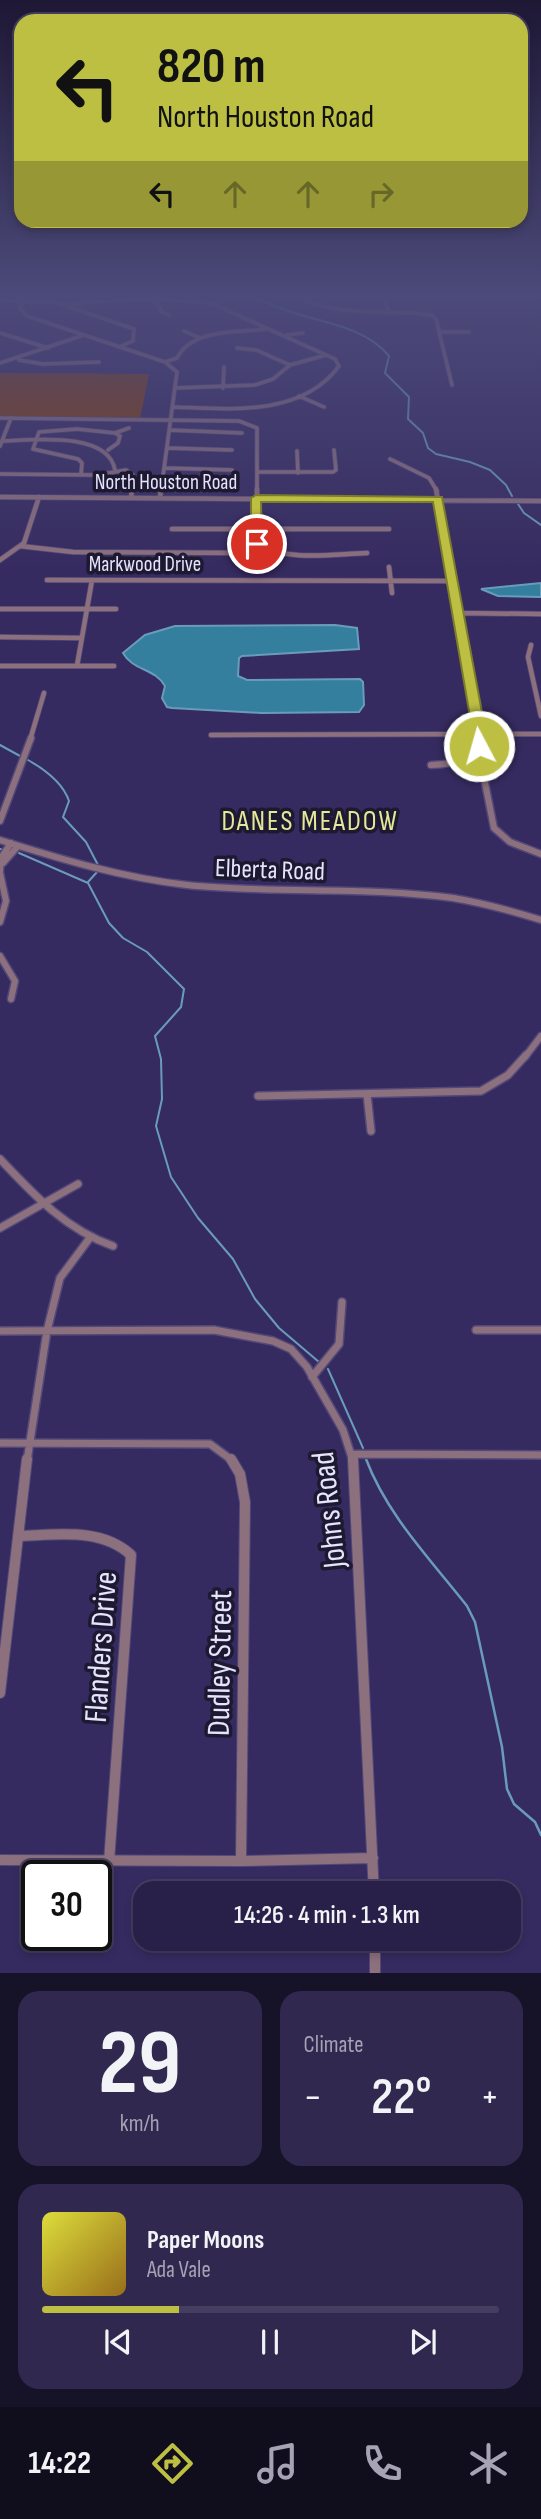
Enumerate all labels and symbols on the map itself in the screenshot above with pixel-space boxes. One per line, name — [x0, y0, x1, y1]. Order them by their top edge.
street label: North Houston Road — [95, 470, 237, 495]
pin — [227, 514, 287, 574]
street label: Markwood Drive — [89, 552, 201, 577]
position arrow — [442, 709, 516, 783]
district label: DANES MEADOW — [221, 805, 399, 838]
street label: Elberta Road — [215, 853, 325, 888]
street label: Johns Road — [304, 1450, 355, 1571]
street label: Flanders Drive — [77, 1570, 126, 1724]
street label: Dudley Street — [200, 1590, 241, 1736]
speed limit sign: 30 — [21, 1860, 112, 1951]

